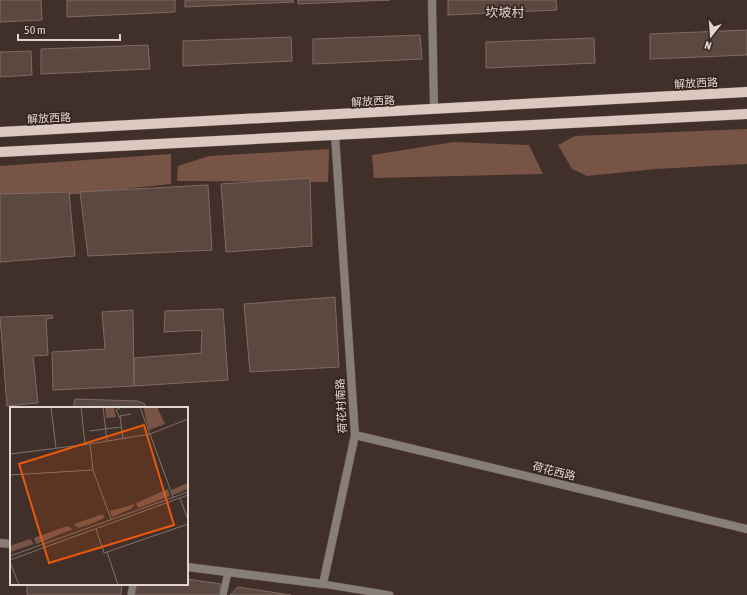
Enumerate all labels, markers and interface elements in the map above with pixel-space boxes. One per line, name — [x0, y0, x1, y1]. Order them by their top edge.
district label: 坎坡村 — [485, 5, 525, 20]
scale bar — [18, 16, 120, 42]
north arrow — [691, 16, 731, 56]
text: 50 m — [24, 23, 46, 37]
text: N — [703, 39, 713, 52]
street label: 解放西路 — [674, 76, 718, 90]
street label: 解放西路 — [351, 94, 395, 108]
street label: 解放西路 — [27, 111, 71, 125]
street label: 荷花村南路 — [334, 378, 348, 434]
inset map — [10, 407, 188, 585]
street label: 荷花西路 — [531, 460, 577, 482]

